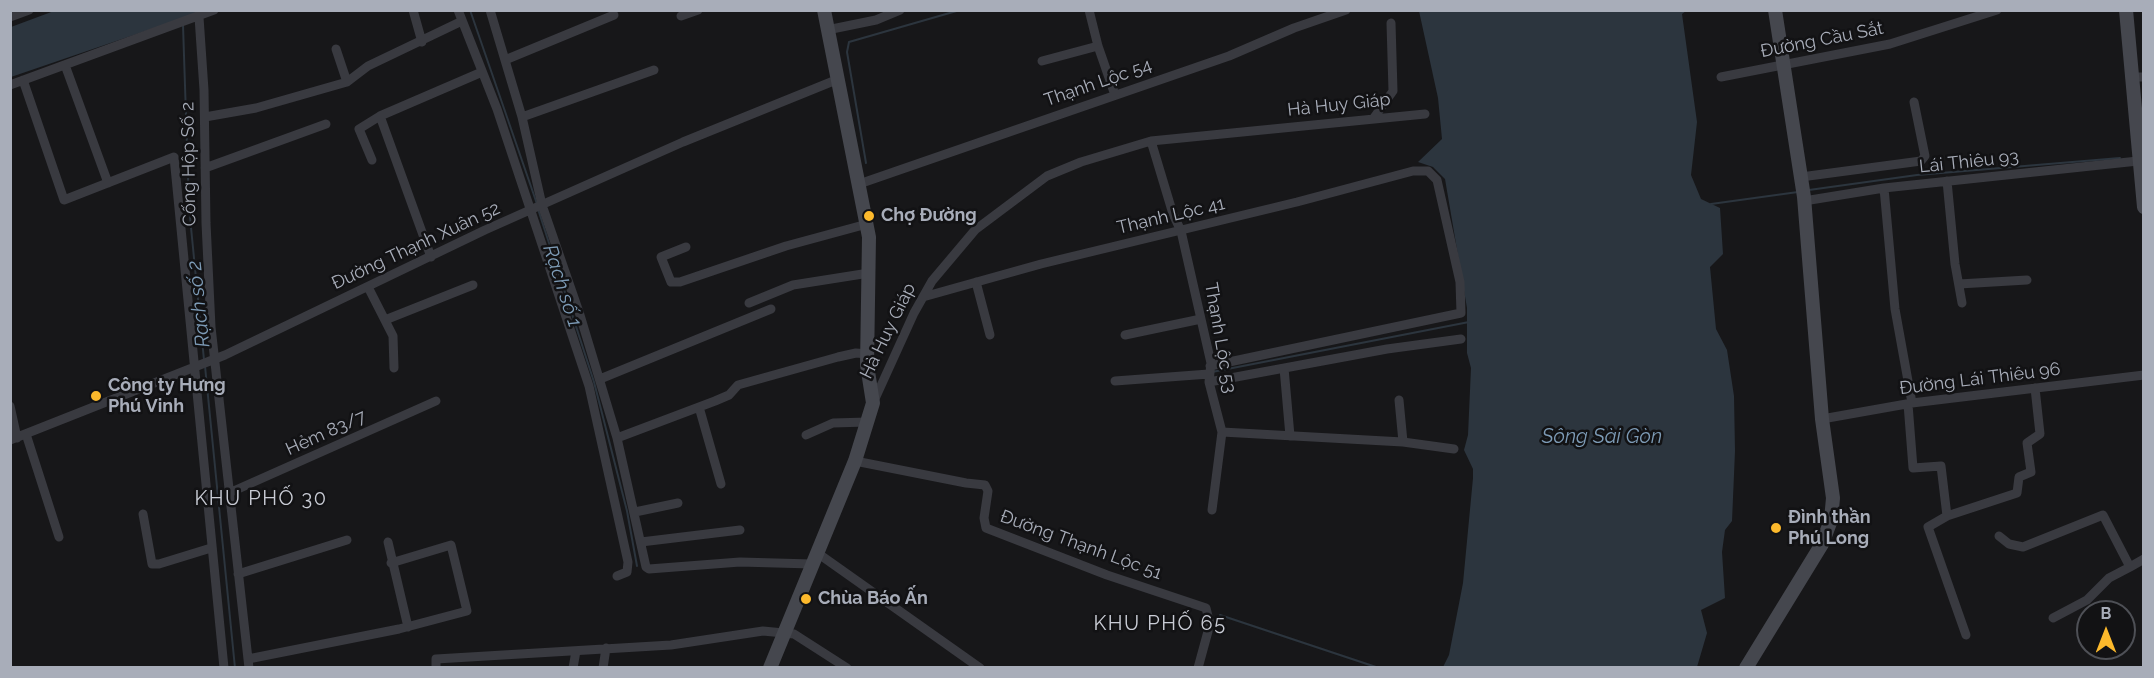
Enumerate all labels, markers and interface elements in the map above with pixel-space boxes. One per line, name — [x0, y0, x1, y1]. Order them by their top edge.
street label: Đường Cầu Sắt — [1759, 17, 1885, 63]
street label: Thạnh Lộc 54 — [1041, 55, 1155, 111]
street label: Hà Huy Giáp — [1286, 89, 1392, 121]
street label: Cống Hộp Số 2 — [177, 102, 201, 226]
street label: Lái Thiêu 93 — [1918, 146, 2020, 178]
street label: Thạnh Lộc 41 — [1115, 193, 1227, 239]
street label: Đường Thạnh Xuân 52 — [328, 197, 504, 295]
place label: Chợ Đường — [881, 205, 977, 227]
marker: Chợ Đường — [862, 209, 876, 223]
water label: Rạch số 1 — [537, 242, 587, 330]
water label: Rạch số 2 — [183, 259, 215, 349]
street label: Hà Huy Giáp — [856, 280, 920, 382]
street label: Thạnh Lộc 53 — [1200, 281, 1240, 395]
street label: Đường Lái Thiêu 96 — [1898, 358, 2062, 400]
place label: Công ty Hưng Phú Vinh — [108, 375, 226, 418]
marker: Công ty Hưng Phú Vinh — [89, 389, 103, 403]
street label: Hẻm 83/7 — [282, 406, 370, 460]
water label: Sông Sài Gòn — [1542, 425, 1662, 449]
district label: KHU PHỐ 30 — [194, 487, 328, 511]
street label: Đường Thạnh Lộc 51 — [997, 506, 1165, 584]
place label: Đình thần Phú Long — [1788, 507, 1871, 550]
marker: Đình thần Phú Long — [1769, 521, 1783, 535]
place label: Chùa Báo Ấn — [818, 588, 928, 610]
marker: Chùa Báo Ấn — [799, 592, 813, 606]
north arrow — [2076, 600, 2136, 660]
text: B — [2101, 604, 2111, 623]
district label: KHU PHỐ 65 — [1093, 612, 1227, 636]

